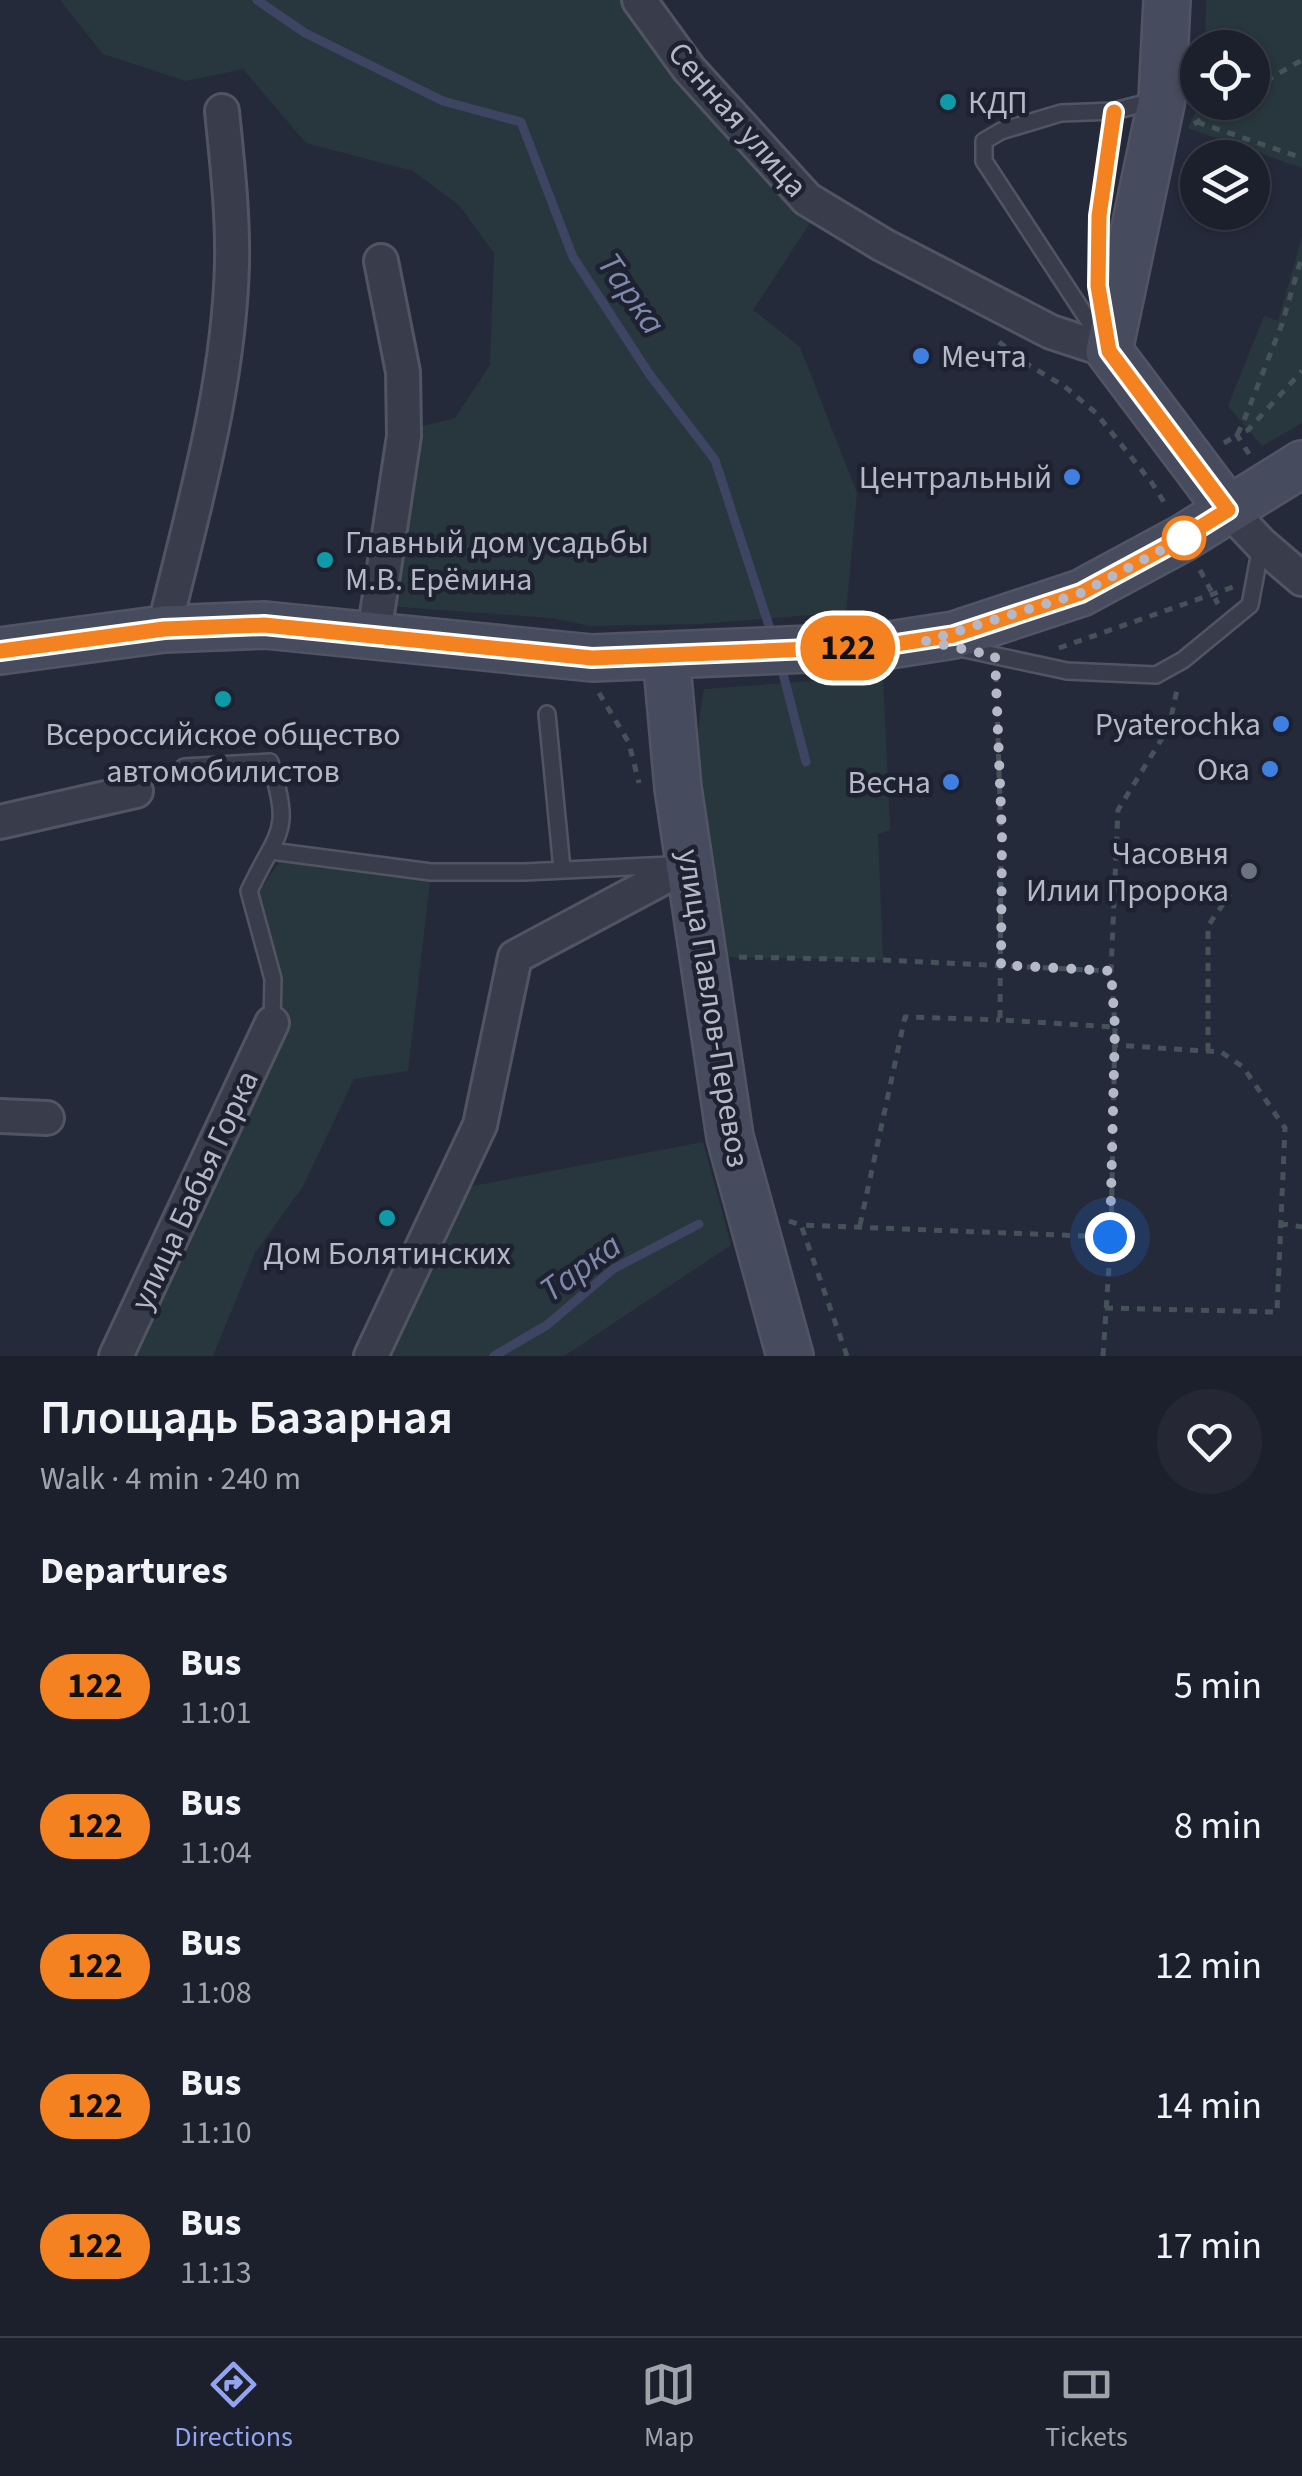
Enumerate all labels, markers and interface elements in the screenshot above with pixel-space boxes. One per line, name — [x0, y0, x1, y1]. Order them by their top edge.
map controls — [1180, 30, 1270, 230]
button: locate — [1180, 30, 1270, 120]
street label: Сенная улица — [657, 32, 818, 208]
place label: КДП — [968, 80, 1028, 126]
marker: КДП — [937, 91, 959, 113]
button: layers — [1180, 140, 1270, 230]
water label: Тарка — [585, 242, 678, 345]
place label: Мечта — [941, 334, 1027, 380]
marker: Мечта — [910, 345, 932, 367]
place label: Центральный — [859, 455, 1052, 501]
marker: Центральный — [1061, 466, 1083, 488]
unlabelled marker — [1163, 517, 1205, 559]
place label: Главный дом усадьбы М.В. Ерёмина — [345, 520, 649, 603]
marker: Главный дом усадьбы М.В. Ерёмина — [314, 549, 336, 571]
line badge: 122 — [790, 616, 906, 680]
text: 122 — [820, 623, 876, 673]
marker: Всероссийское общество автомобилистов — [212, 688, 234, 710]
place label: Pyaterochka — [1095, 702, 1261, 748]
place label: Всероссийское общество автомобилистов — [45, 712, 401, 795]
marker: Pyaterochka — [1270, 713, 1292, 735]
place label: Ока — [1197, 747, 1250, 793]
marker: Ока — [1259, 758, 1281, 780]
place label: Весна — [848, 760, 931, 806]
marker: Весна — [940, 771, 962, 793]
place label: Часовня Илии Пророка — [1026, 831, 1229, 914]
street label: улица Павлов-Перевоз — [665, 846, 761, 1171]
marker: Часовня Илии Пророка — [1238, 860, 1260, 882]
street label: улица Бабья Горка — [119, 1063, 271, 1318]
marker: Дом Болятинских — [376, 1207, 398, 1229]
your location — [1085, 1212, 1135, 1262]
water label: Тарка — [529, 1221, 632, 1315]
place label: Дом Болятинских — [263, 1231, 511, 1277]
text: Площадь Базарная — [40, 1384, 453, 1452]
button: heart — [1157, 1389, 1262, 1494]
text: Walk · 4 min · 240 m — [40, 1456, 301, 1502]
text: Departures — [40, 1544, 228, 1598]
text: Bus — [180, 1636, 241, 1690]
text: 5 min — [1174, 1659, 1262, 1713]
text: 122 — [67, 1661, 123, 1711]
text: 11:01 — [180, 1690, 252, 1736]
text: Bus — [180, 1776, 241, 1830]
text: 8 min — [1174, 1799, 1262, 1853]
text: 122 — [67, 1801, 123, 1851]
text: 11:04 — [180, 1830, 252, 1876]
text: Bus — [180, 1916, 241, 1970]
text: 12 min — [1155, 1939, 1262, 1993]
text: 122 — [67, 1941, 123, 1991]
text: 11:08 — [180, 1970, 252, 2016]
text: Bus — [180, 2056, 241, 2110]
text: 14 min — [1155, 2079, 1262, 2133]
text: 122 — [67, 2081, 123, 2131]
text: 11:10 — [180, 2110, 252, 2156]
text: Bus — [180, 2196, 241, 2250]
text: 17 min — [1155, 2219, 1262, 2273]
text: 122 — [67, 2221, 123, 2271]
text: 11:13 — [180, 2250, 252, 2296]
tab: Directions — [174, 2357, 293, 2457]
tab: Map — [641, 2357, 696, 2457]
tab: Tickets — [1045, 2357, 1128, 2457]

